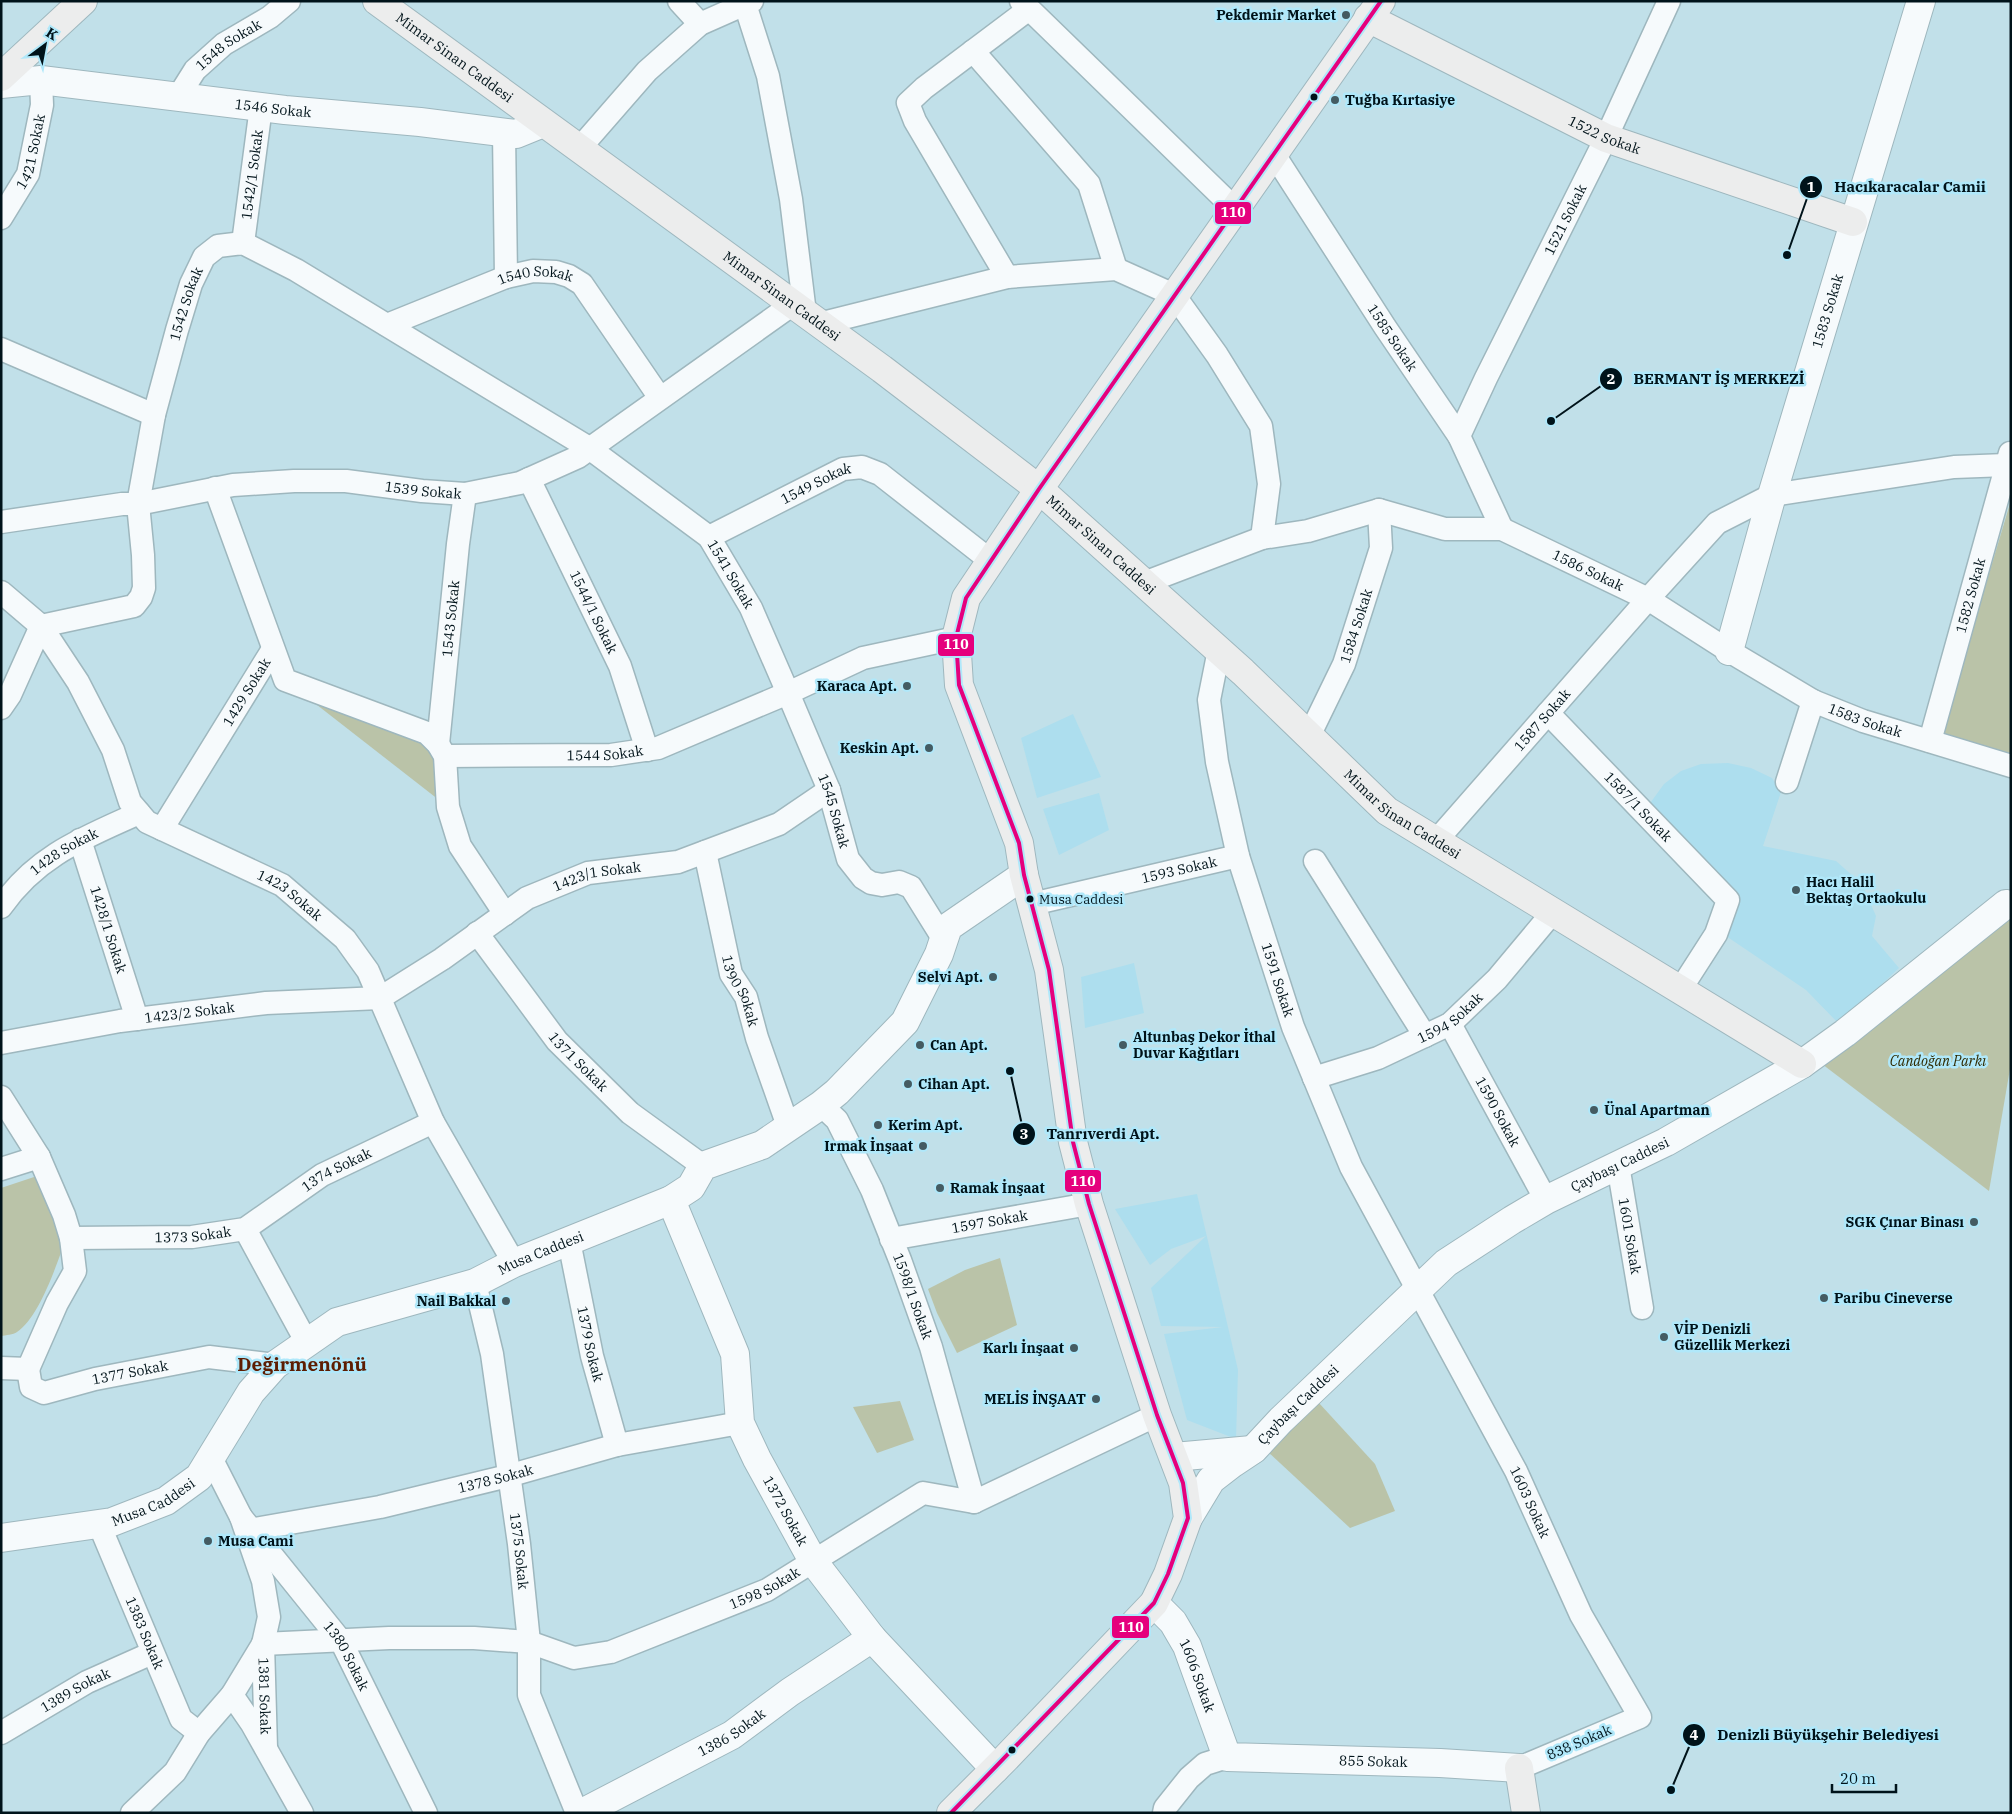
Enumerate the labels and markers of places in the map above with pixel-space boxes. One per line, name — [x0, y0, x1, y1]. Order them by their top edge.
place label: Pekdemir Market — [1216, 6, 1336, 24]
marker: Pekdemir Market — [1340, 9, 1352, 21]
place label: Tuğba Kırtasiye — [1345, 91, 1455, 109]
unlabelled marker — [1309, 92, 1319, 102]
marker: Tuğba Kırtasiye — [1329, 94, 1341, 106]
callout: Hacıkaracalar Camii — [1799, 172, 1996, 202]
callout: BERMANT İŞ MERKEZİ — [1598, 364, 1814, 394]
place label: Karaca Apt. — [817, 677, 897, 695]
marker: Karaca Apt. — [901, 680, 913, 692]
place label: Keskin Apt. — [840, 739, 919, 757]
marker: Keskin Apt. — [923, 742, 935, 754]
place label: Hacı Halil Bektaş Ortaokulu — [1806, 873, 1926, 907]
marker: Hacı Halil Bektaş Ortaokulu — [1790, 884, 1802, 896]
place label: Musa Caddesi — [1039, 891, 1123, 908]
marker: Musa Caddesi — [1025, 894, 1035, 904]
place label: Selvi Apt. — [918, 968, 983, 986]
marker: Selvi Apt. — [987, 971, 999, 983]
place label: Altunbaş Dekor İthal Duvar Kağıtları — [1133, 1028, 1276, 1062]
place label: Can Apt. — [930, 1036, 988, 1054]
marker: Can Apt. — [914, 1039, 926, 1051]
marker: Altunbaş Dekor İthal Duvar Kağıtları — [1117, 1039, 1129, 1051]
place label: Cihan Apt. — [918, 1075, 990, 1093]
marker: Cihan Apt. — [902, 1078, 914, 1090]
place label: Ünal Apartman — [1604, 1101, 1710, 1119]
marker: Ünal Apartman — [1588, 1104, 1600, 1116]
place label: Kerim Apt. — [888, 1116, 963, 1134]
marker: Kerim Apt. — [872, 1119, 884, 1131]
callout: Tanrıverdi Apt. — [1012, 1119, 1170, 1149]
place label: Irmak İnşaat — [824, 1137, 913, 1155]
marker: Irmak İnşaat — [917, 1140, 929, 1152]
place label: Ramak İnşaat — [950, 1179, 1045, 1197]
marker: Ramak İnşaat — [934, 1182, 946, 1194]
place label: SGK Çınar Binası — [1846, 1213, 1964, 1231]
marker: SGK Çınar Binası — [1968, 1216, 1980, 1228]
place label: Paribu Cineverse — [1834, 1289, 1953, 1307]
place label: Nail Bakkal — [417, 1292, 496, 1310]
marker: Paribu Cineverse — [1818, 1292, 1830, 1304]
marker: Nail Bakkal — [500, 1295, 512, 1307]
place label: VİP Denizli Güzellik Merkezi — [1674, 1320, 1791, 1354]
marker: VİP Denizli Güzellik Merkezi — [1658, 1331, 1670, 1343]
place label: Karlı İnşaat — [983, 1339, 1064, 1357]
marker: Karlı İnşaat — [1068, 1342, 1080, 1354]
place label: MELİS İNŞAAT — [984, 1390, 1086, 1408]
marker: MELİS İNŞAAT — [1090, 1393, 1102, 1405]
place label: Musa Cami — [218, 1532, 294, 1550]
marker: Musa Cami — [202, 1535, 214, 1547]
callout: Denizli Büyükşehir Belediyesi — [1682, 1720, 1949, 1750]
unlabelled marker — [1007, 1745, 1017, 1755]

